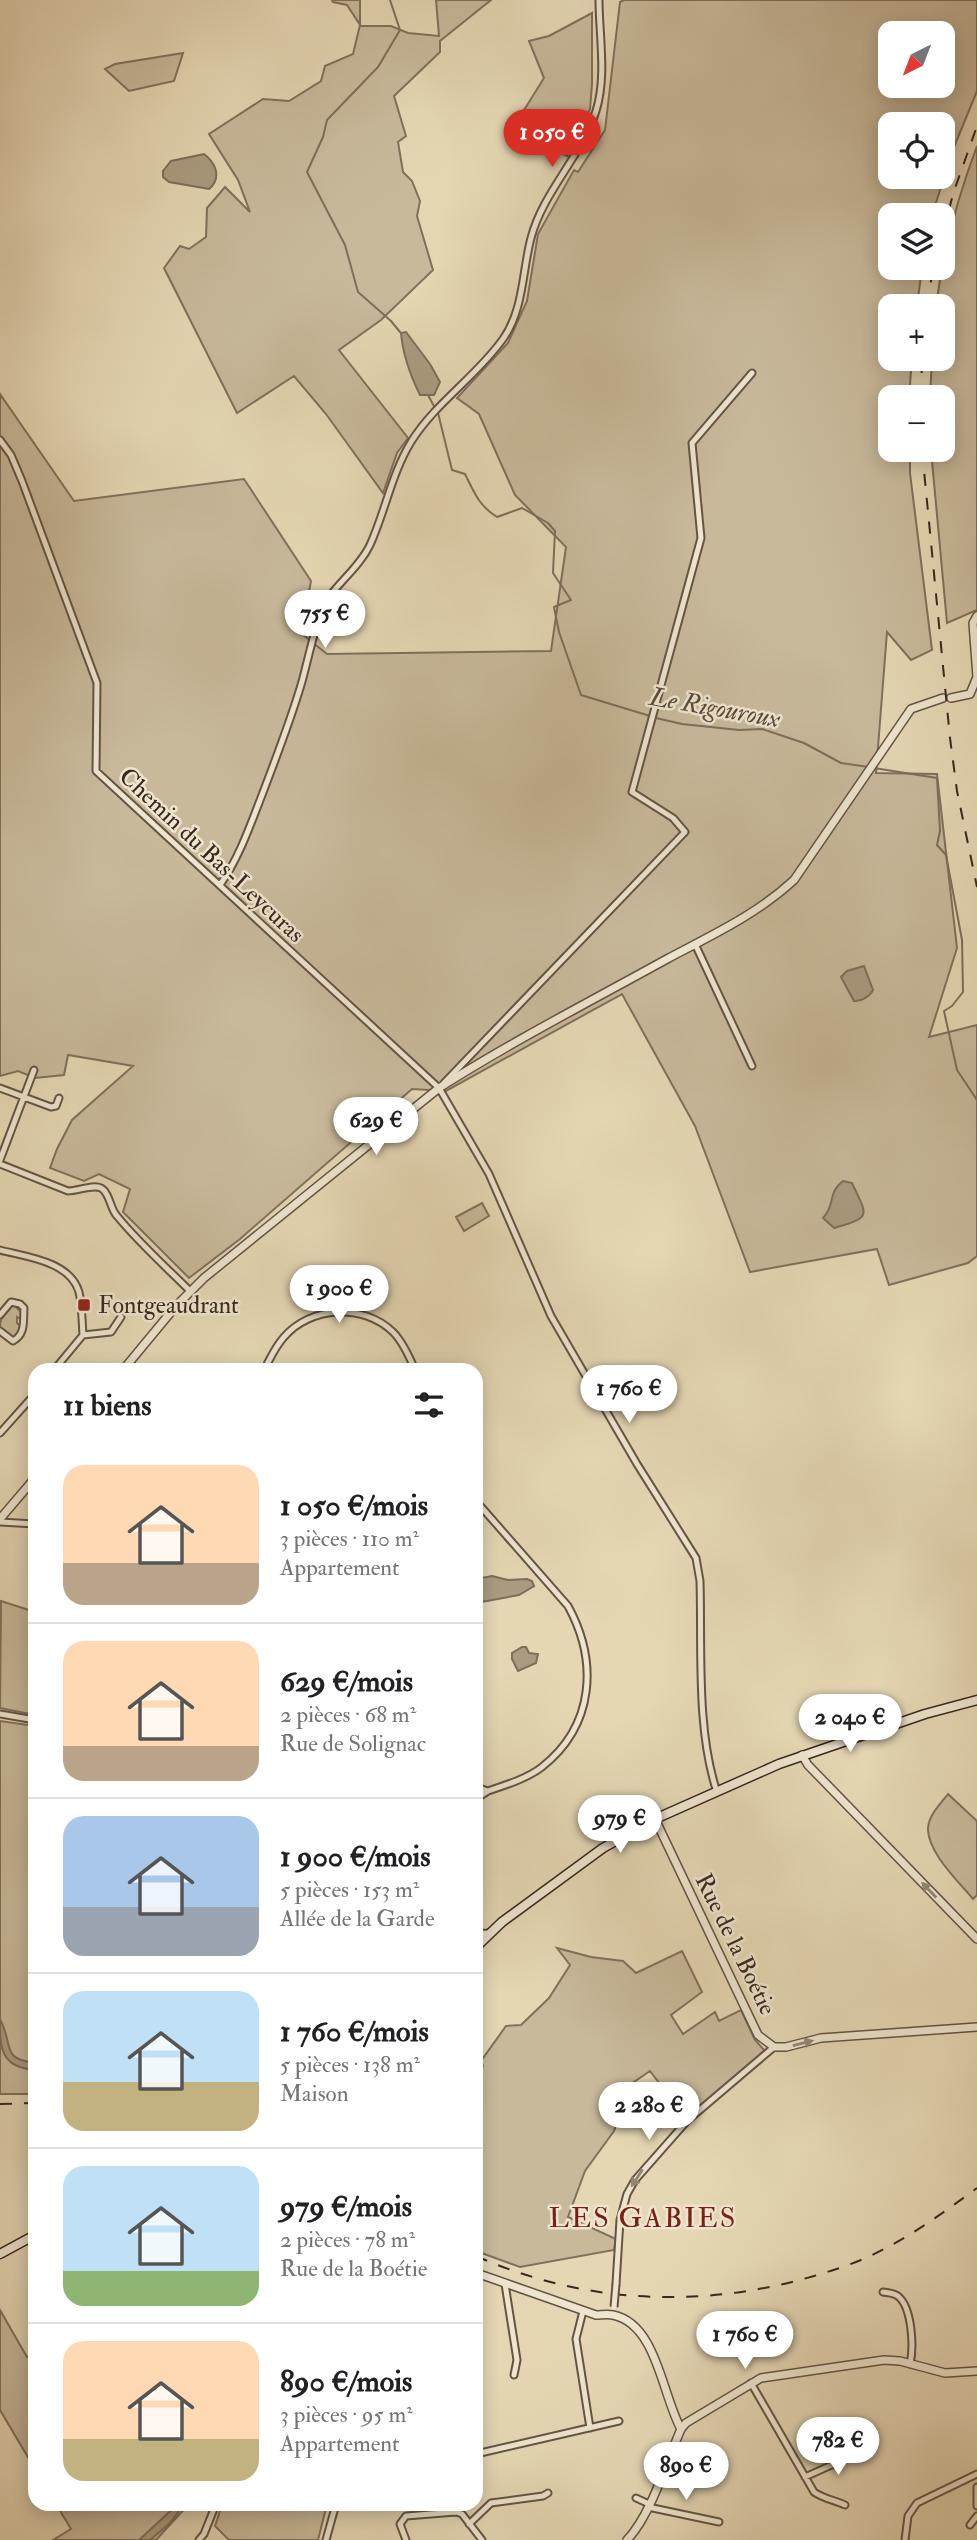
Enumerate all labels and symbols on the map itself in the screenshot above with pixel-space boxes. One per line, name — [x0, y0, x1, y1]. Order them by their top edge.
north arrow — [878, 21, 956, 98]
pin: 1 050 € — [487, 110, 617, 169]
pin: 755 € — [276, 590, 374, 650]
water label: Le Rigouroux — [646, 681, 784, 735]
street label: Chemin du Bas-Leycuras — [112, 761, 311, 950]
pin: 629 € — [327, 1098, 425, 1157]
pin: 1 900 € — [274, 1266, 404, 1325]
place label: Fontgeaudrant — [98, 1290, 239, 1321]
marker: Fontgeaudrant — [76, 1297, 92, 1313]
pin: 1 760 € — [564, 1366, 694, 1425]
pin: 2 040 € — [785, 1694, 915, 1754]
pin: 979 € — [571, 1796, 669, 1855]
street label: Rue de la Boétie — [688, 1868, 783, 2020]
one-way arrow — [922, 1882, 938, 1899]
one-way arrow — [792, 2037, 814, 2048]
pin: 2 280 € — [584, 2082, 714, 2142]
one-way arrow — [630, 2169, 644, 2187]
district label: LES GABIES — [549, 2201, 737, 2236]
pin: 1 760 € — [680, 2312, 810, 2371]
pin: 782 € — [789, 2418, 887, 2477]
pin: 890 € — [637, 2442, 735, 2502]

